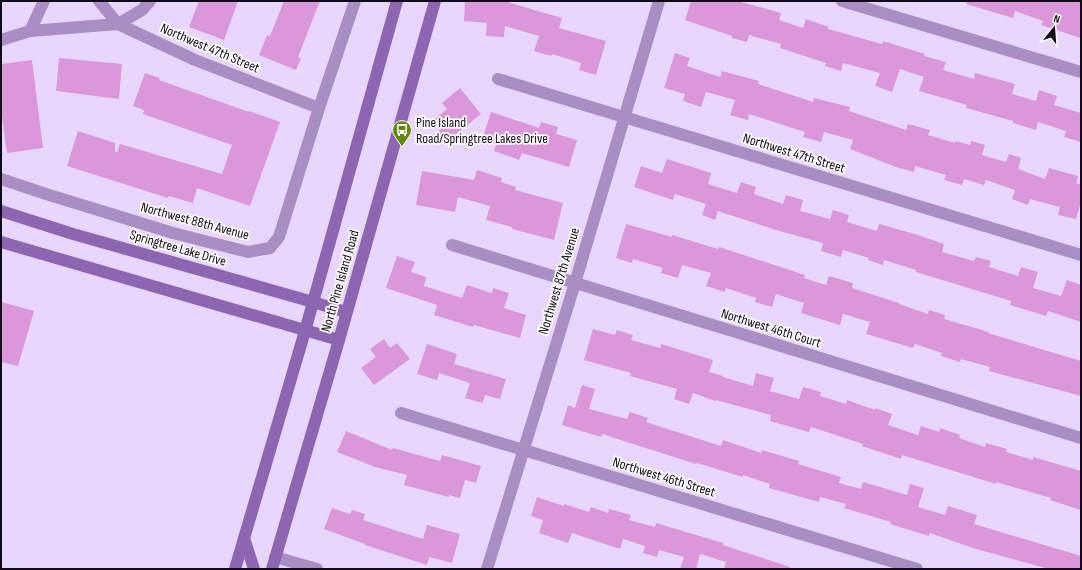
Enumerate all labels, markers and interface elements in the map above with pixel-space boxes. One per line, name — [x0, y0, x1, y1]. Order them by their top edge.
north arrow — [1034, 8, 1074, 48]
text: N — [1052, 12, 1062, 26]
street label: Northwest 47th Street — [158, 19, 262, 77]
place label: Pine Island Road/Springtree Lakes Drive — [416, 114, 548, 147]
bus stop icon: Pine Island Road/Springtree Lakes Drive — [391, 119, 413, 147]
street label: Northwest 47th Street — [741, 129, 847, 177]
street label: Northwest 88th Avenue — [139, 198, 251, 244]
street label: Northwest 87th Avenue — [535, 225, 583, 337]
street label: Springtree Lake Drive — [128, 226, 228, 270]
street label: North Pine Island Road — [317, 228, 363, 334]
street label: Northwest 46th Court — [719, 305, 823, 351]
street label: Northwest 46th Street — [611, 453, 717, 501]

